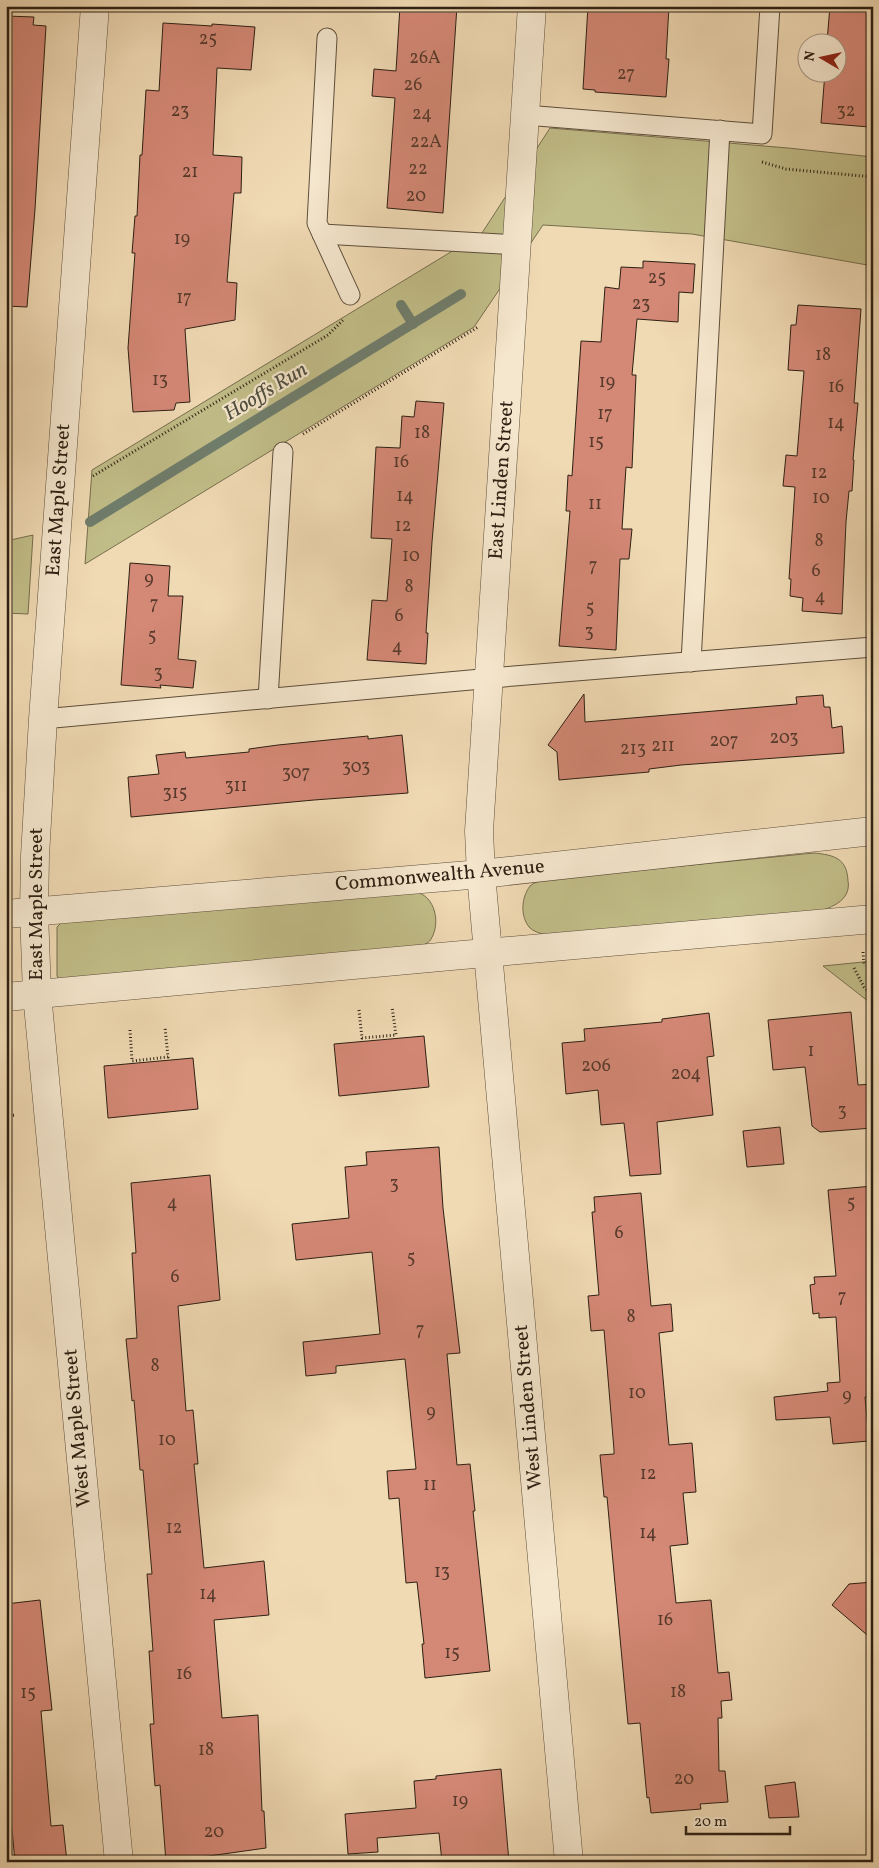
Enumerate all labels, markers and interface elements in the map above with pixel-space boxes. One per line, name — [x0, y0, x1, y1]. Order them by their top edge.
house number: 25 — [199, 27, 217, 52]
north arrow — [796, 32, 846, 82]
house number: 26A — [409, 46, 441, 71]
text: N — [800, 50, 821, 63]
house number: 27 — [617, 62, 635, 87]
house number: 26 — [404, 73, 422, 98]
house number: 23 — [171, 99, 189, 124]
house number: 32 — [837, 99, 855, 124]
house number: 24 — [412, 102, 432, 127]
house number: 22A — [410, 130, 442, 155]
house number: 22 — [408, 157, 428, 182]
house number: 21 — [182, 160, 198, 185]
house number: 20 — [406, 184, 426, 209]
house number: 19 — [174, 227, 190, 252]
house number: 25 — [648, 266, 666, 291]
house number: 17 — [176, 286, 192, 311]
house number: 23 — [632, 292, 650, 317]
house number: 18 — [815, 343, 831, 368]
water label: Hooffs Run — [219, 356, 313, 428]
house number: 13 — [152, 368, 168, 393]
house number: 19 — [599, 370, 615, 395]
house number: 16 — [828, 375, 844, 400]
street label: East Linden Street — [482, 399, 522, 561]
house number: 17 — [597, 402, 613, 427]
house number: 14 — [827, 411, 845, 436]
house number: 18 — [414, 421, 430, 446]
street label: East Maple Street — [40, 423, 78, 577]
house number: 15 — [588, 430, 604, 455]
house number: 16 — [393, 450, 409, 475]
house number: 12 — [811, 461, 827, 486]
house number: 14 — [396, 484, 414, 509]
house number: 10 — [812, 486, 830, 511]
house number: 11 — [588, 492, 602, 517]
house number: 12 — [395, 514, 411, 539]
house number: 8 — [814, 529, 824, 554]
house number: 10 — [402, 544, 420, 569]
house number: 7 — [589, 554, 597, 579]
house number: 6 — [811, 559, 821, 584]
house number: 9 — [144, 567, 154, 592]
house number: 8 — [404, 575, 414, 600]
house number: 4 — [815, 585, 825, 610]
house number: 7 — [150, 592, 158, 617]
house number: 5 — [586, 596, 594, 621]
house number: 6 — [394, 604, 404, 629]
house number: 3 — [584, 620, 594, 645]
house number: 5 — [148, 624, 156, 649]
house number: 4 — [392, 635, 402, 660]
house number: 3 — [153, 661, 163, 686]
house number: 203 — [769, 726, 799, 751]
house number: 207 — [709, 729, 739, 754]
house number: 211 — [651, 734, 675, 759]
house number: 213 — [620, 737, 646, 762]
house number: 303 — [342, 755, 370, 780]
house number: 307 — [282, 761, 310, 786]
house number: 311 — [224, 774, 248, 799]
house number: 315 — [163, 781, 187, 806]
street label: East Maple Street — [23, 827, 51, 981]
street label: Commonwealth Avenue — [334, 853, 546, 899]
house number: 1 — [808, 1039, 814, 1064]
house number: 206 — [581, 1054, 611, 1079]
house number: 204 — [671, 1062, 701, 1087]
house number: 3 — [837, 1099, 847, 1124]
house number: 3 — [389, 1172, 399, 1197]
house number: 4 — [167, 1191, 177, 1216]
house number: 5 — [847, 1191, 855, 1216]
house number: 6 — [614, 1221, 624, 1246]
house number: 5 — [407, 1246, 415, 1271]
house number: 6 — [170, 1265, 180, 1290]
house number: 7 — [838, 1285, 846, 1310]
house number: 8 — [626, 1305, 636, 1330]
house number: 7 — [416, 1318, 424, 1343]
street label: West Linden Street — [508, 1323, 550, 1491]
street label: West Maple Street — [57, 1347, 99, 1509]
house number: 8 — [150, 1354, 160, 1379]
house number: 10 — [628, 1381, 646, 1406]
house number: 9 — [842, 1384, 852, 1409]
house number: 9 — [426, 1400, 436, 1425]
house number: 10 — [158, 1428, 176, 1453]
house number: 12 — [640, 1462, 656, 1487]
house number: 11 — [423, 1473, 437, 1498]
house number: 12 — [166, 1516, 182, 1541]
house number: 14 — [639, 1521, 657, 1546]
house number: 13 — [434, 1560, 450, 1585]
house number: 14 — [199, 1582, 217, 1607]
house number: 16 — [657, 1608, 673, 1633]
house number: 15 — [444, 1641, 460, 1666]
house number: 16 — [176, 1662, 192, 1687]
house number: 18 — [670, 1680, 686, 1705]
house number: 15 — [20, 1681, 36, 1706]
house number: 18 — [198, 1738, 214, 1763]
house number: 20 — [674, 1767, 694, 1792]
house number: 19 — [452, 1789, 468, 1814]
scale bar — [686, 1803, 790, 1835]
text: 20 m — [694, 1812, 727, 1833]
house number: 20 — [204, 1820, 224, 1845]

